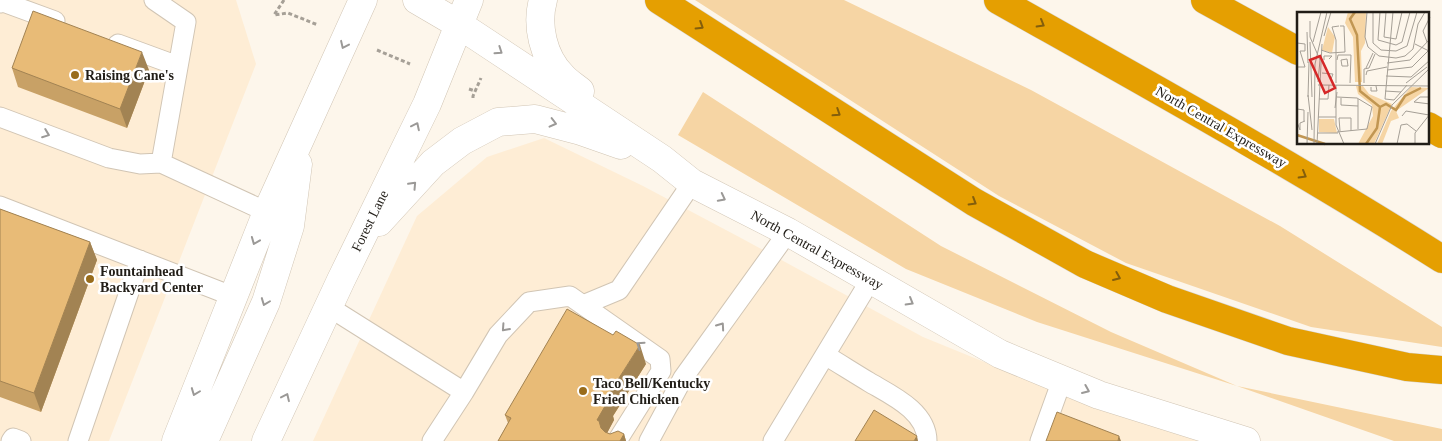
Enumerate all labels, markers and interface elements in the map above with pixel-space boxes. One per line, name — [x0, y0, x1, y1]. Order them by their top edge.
inset map — [1297, 12, 1430, 145]
one-way arrow — [1035, 18, 1044, 28]
one-way arrow — [694, 20, 703, 29]
one-way arrow — [339, 40, 350, 49]
one-way arrow — [494, 45, 503, 55]
place label: Raising Cane's — [85, 68, 175, 83]
marker: Raising Cane's — [69, 69, 81, 81]
street label: North Central Expressway — [1153, 83, 1289, 171]
one-way arrow — [831, 107, 840, 117]
one-way arrow — [548, 118, 556, 128]
one-way arrow — [410, 122, 420, 131]
one-way arrow — [41, 128, 49, 138]
one-way arrow — [1298, 168, 1307, 178]
one-way arrow — [407, 182, 416, 191]
street label: Forest Lane — [349, 188, 391, 254]
one-way arrow — [717, 192, 726, 202]
one-way arrow — [968, 195, 977, 205]
street label: North Central Expressway — [748, 207, 886, 293]
one-way arrow — [251, 236, 261, 245]
place label: Fountainhead Backyard Center — [100, 264, 203, 295]
one-way arrow — [1112, 271, 1121, 282]
marker: Fountainhead Backyard Center — [84, 273, 96, 285]
one-way arrow — [905, 296, 914, 306]
one-way arrow — [261, 297, 272, 306]
one-way arrow — [502, 322, 511, 331]
one-way arrow — [715, 322, 724, 331]
one-way arrow — [636, 342, 646, 351]
place label: Taco Bell/Kentucky Fried Chicken — [593, 376, 710, 407]
one-way arrow — [1082, 384, 1090, 394]
marker: Taco Bell/Kentucky Fried Chicken — [577, 385, 589, 397]
one-way arrow — [191, 387, 201, 396]
one-way arrow — [280, 393, 291, 402]

